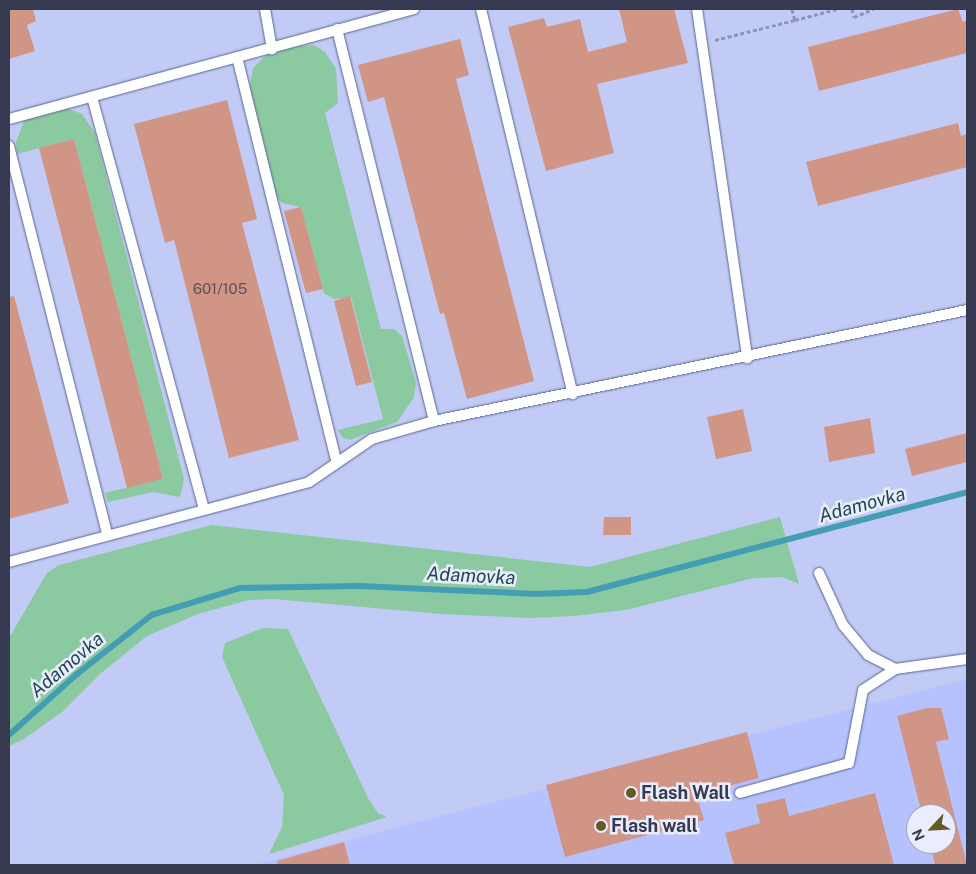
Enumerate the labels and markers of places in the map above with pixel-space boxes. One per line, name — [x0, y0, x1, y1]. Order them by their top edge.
place label: Flash Wall — [641, 782, 730, 804]
marker: Flash Wall — [625, 787, 637, 799]
place label: Flash wall — [611, 815, 698, 837]
marker: Flash wall — [595, 820, 607, 832]

